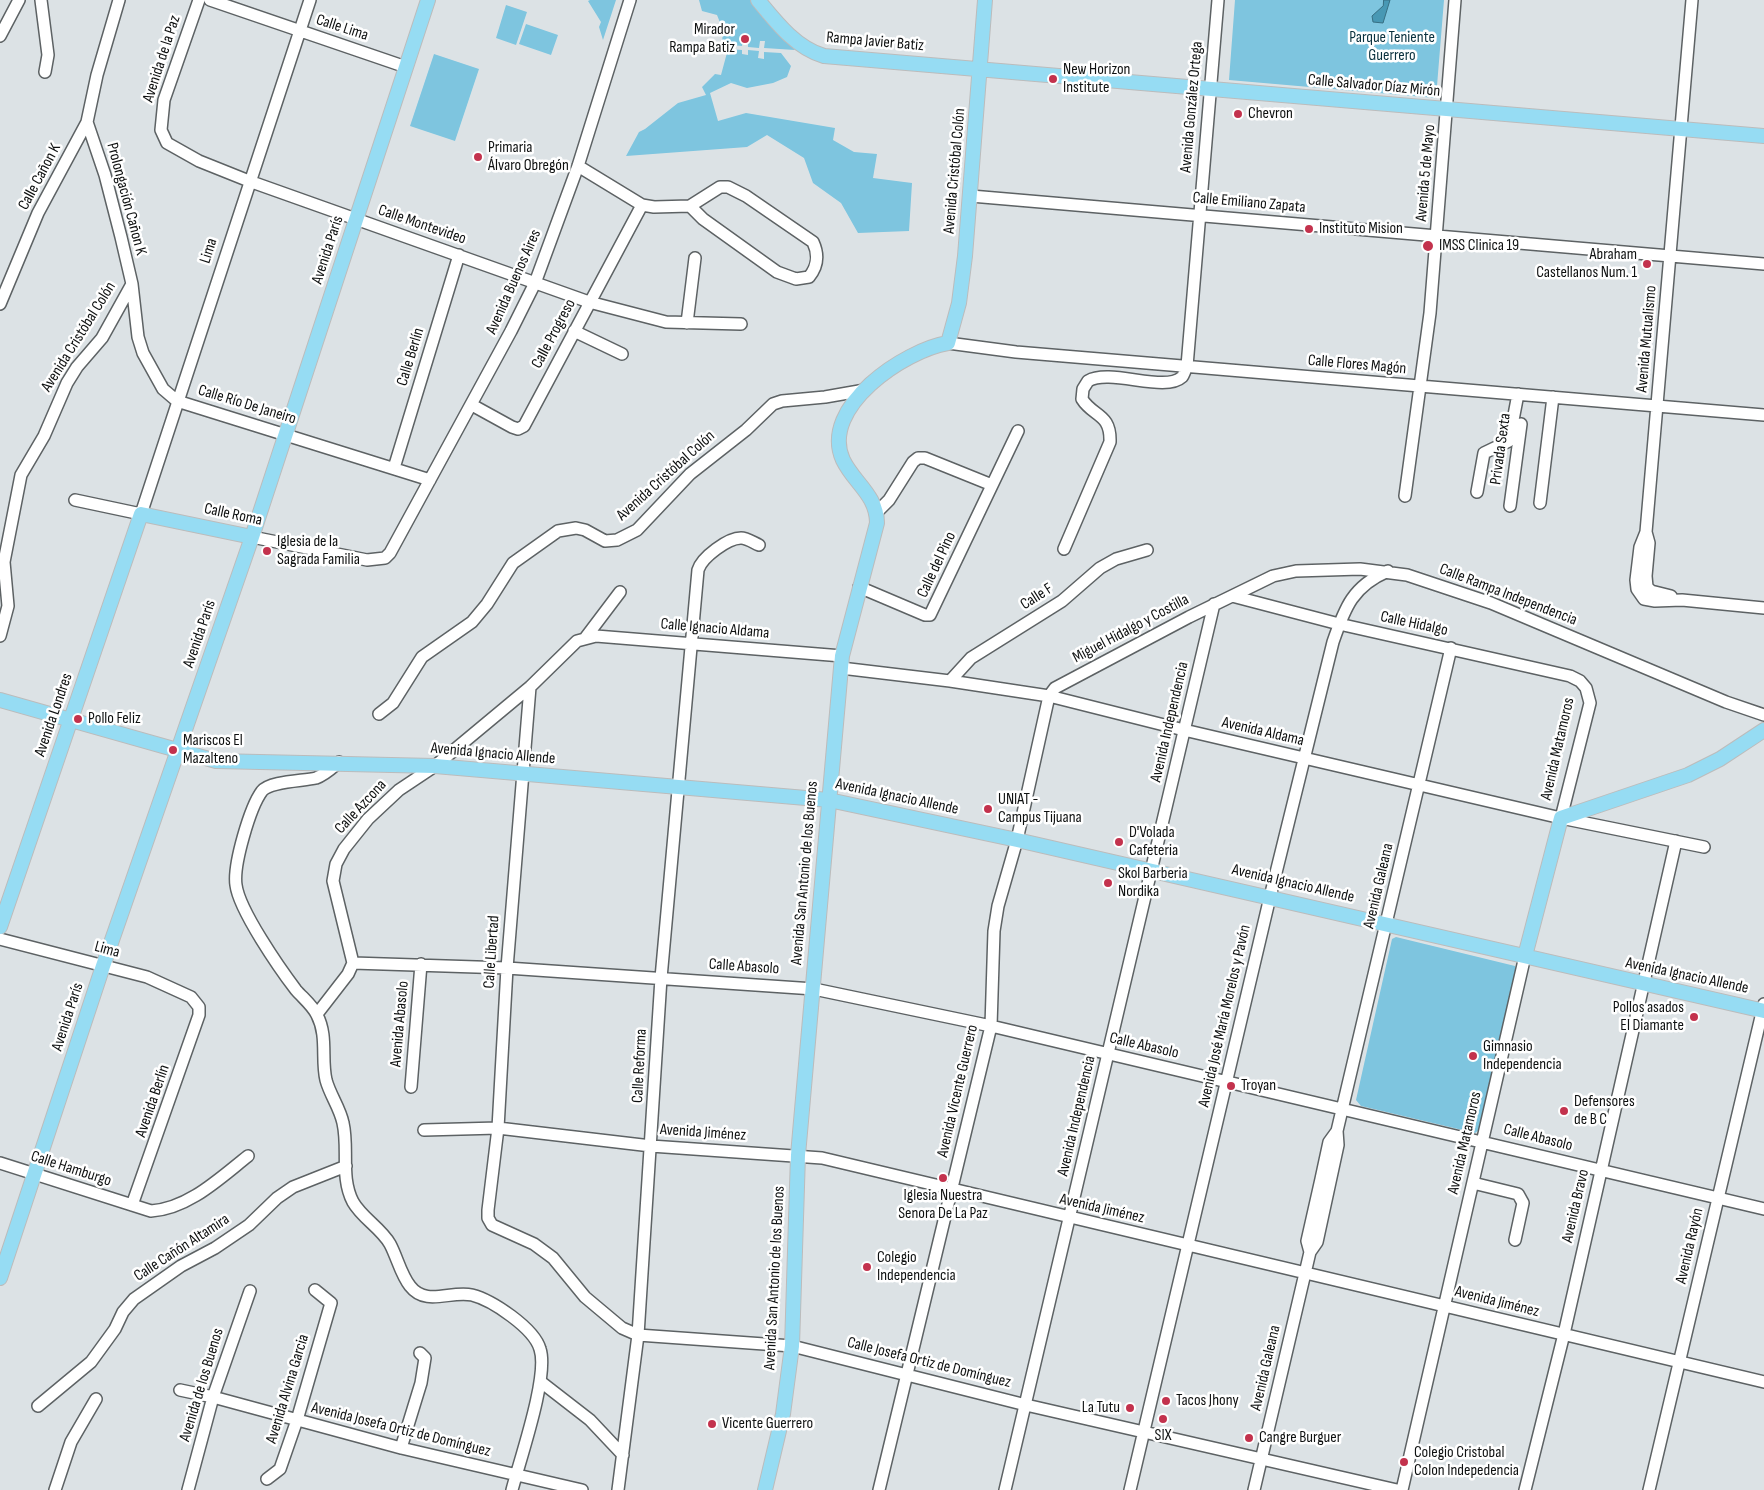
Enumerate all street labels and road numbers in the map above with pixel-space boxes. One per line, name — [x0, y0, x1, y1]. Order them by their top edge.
street label: Calle Lima — [313, 11, 371, 45]
street label: Avenida de la Paz — [139, 13, 185, 105]
street label: Rampa Javier Batiz — [825, 28, 925, 56]
street label: Avenida González Ortega — [1177, 41, 1207, 173]
street label: Calle Salvador Díaz Mirón — [1307, 71, 1441, 101]
street label: Avenida Cristóbal Colón — [940, 108, 970, 234]
street label: Avenida 5 de Mayo — [1412, 124, 1440, 222]
street label: Calle Cañon K — [15, 141, 65, 213]
street label: Prolongación Cañon K — [102, 141, 150, 257]
street label: Calle Emiliano Zapata — [1192, 189, 1306, 217]
street label: Calle Montevideo — [376, 201, 468, 249]
street label: Avenida París — [308, 214, 348, 286]
street label: Avenida Buenos Aires — [482, 227, 546, 337]
street label: Lima — [196, 236, 222, 266]
street label: Avenida Cristóbal Colón — [38, 279, 120, 395]
street label: Avenida Mutualismo — [1633, 285, 1661, 393]
street label: Calle Progreso — [528, 296, 580, 372]
street label: Calle Berlín — [393, 326, 429, 388]
street label: Calle Flores Magón — [1307, 351, 1407, 379]
street label: Calle Río De Janeiro — [196, 381, 298, 429]
street label: Privada Sexta — [1486, 412, 1516, 486]
street label: Avenida Cristóbal Colón — [613, 427, 719, 525]
street label: Calle Roma — [202, 499, 264, 531]
street label: Calle del Pino — [913, 529, 961, 601]
street label: Calle Rampa Independencia — [1436, 560, 1580, 630]
street label: Calle F — [1017, 579, 1057, 615]
street label: Miguel Hidalgo y Costilla — [1070, 590, 1192, 668]
street label: Avenida París — [179, 598, 221, 670]
street label: Calle Hidalgo — [1379, 607, 1449, 641]
street label: Calle Ignacio Aldama — [660, 615, 770, 643]
street label: Avenida Independencia — [1147, 660, 1193, 784]
street label: Avenida Londres — [31, 671, 77, 759]
street label: Avenida Matamoros — [1537, 696, 1579, 802]
street label: Avenida Aldama — [1220, 713, 1306, 751]
street label: Avenida Ignacio Allende — [430, 739, 556, 769]
street label: Avenida Ignacio Allende — [834, 775, 960, 819]
street label: Calle Azcona — [331, 776, 391, 838]
street label: Avenida San Antonio de los Buenos — [787, 780, 823, 966]
street label: Avenida Galeana — [1360, 841, 1398, 931]
street label: Avenida Ignacio Allende — [1230, 861, 1356, 907]
street label: Calle Libertad — [480, 915, 504, 989]
street label: Avenida José María Morelos y Pavón — [1195, 923, 1255, 1109]
street label: Lima — [92, 937, 122, 963]
street label: Avenida Ignacio Allende — [1624, 954, 1750, 998]
street label: Calle Abasolo — [708, 955, 780, 979]
street label: Avenida Abasolo — [387, 980, 413, 1068]
street label: Avenida París — [48, 981, 88, 1053]
street label: Avenida Vicente Guerrero — [933, 1023, 983, 1159]
street label: Calle Reforma — [628, 1028, 652, 1104]
street label: Calle Abasolo — [1108, 1029, 1180, 1063]
street label: Avenida Independencia — [1054, 1054, 1100, 1178]
street label: Avenida Berlín — [132, 1062, 174, 1140]
street label: Avenida Matamoros — [1444, 1090, 1486, 1196]
street label: Avenida Jiménez — [659, 1120, 747, 1146]
street label: Calle Abasolo — [1502, 1120, 1574, 1156]
street label: Calle Hamburgo — [28, 1147, 114, 1191]
street label: Avenida Bravo — [1558, 1168, 1594, 1244]
street label: Avenida San Antonio de los Buenos — [761, 1185, 789, 1371]
street label: Avenida Jiménez — [1058, 1190, 1146, 1228]
street label: Avenida Rayón — [1672, 1206, 1708, 1286]
street label: Calle Cañón Altamira — [131, 1210, 233, 1286]
street label: Avenida Jiménez — [1453, 1282, 1541, 1322]
street label: Avenida Galeana — [1247, 1323, 1285, 1413]
street label: Avenida de los Buenos — [176, 1326, 228, 1444]
street label: Avenida Alvina Garcia — [262, 1332, 314, 1446]
street label: Calle Josefa Ortiz de Domínguez — [845, 1333, 1013, 1393]
street label: Avenida Josefa Ortiz de Domínguez — [309, 1398, 493, 1462]

